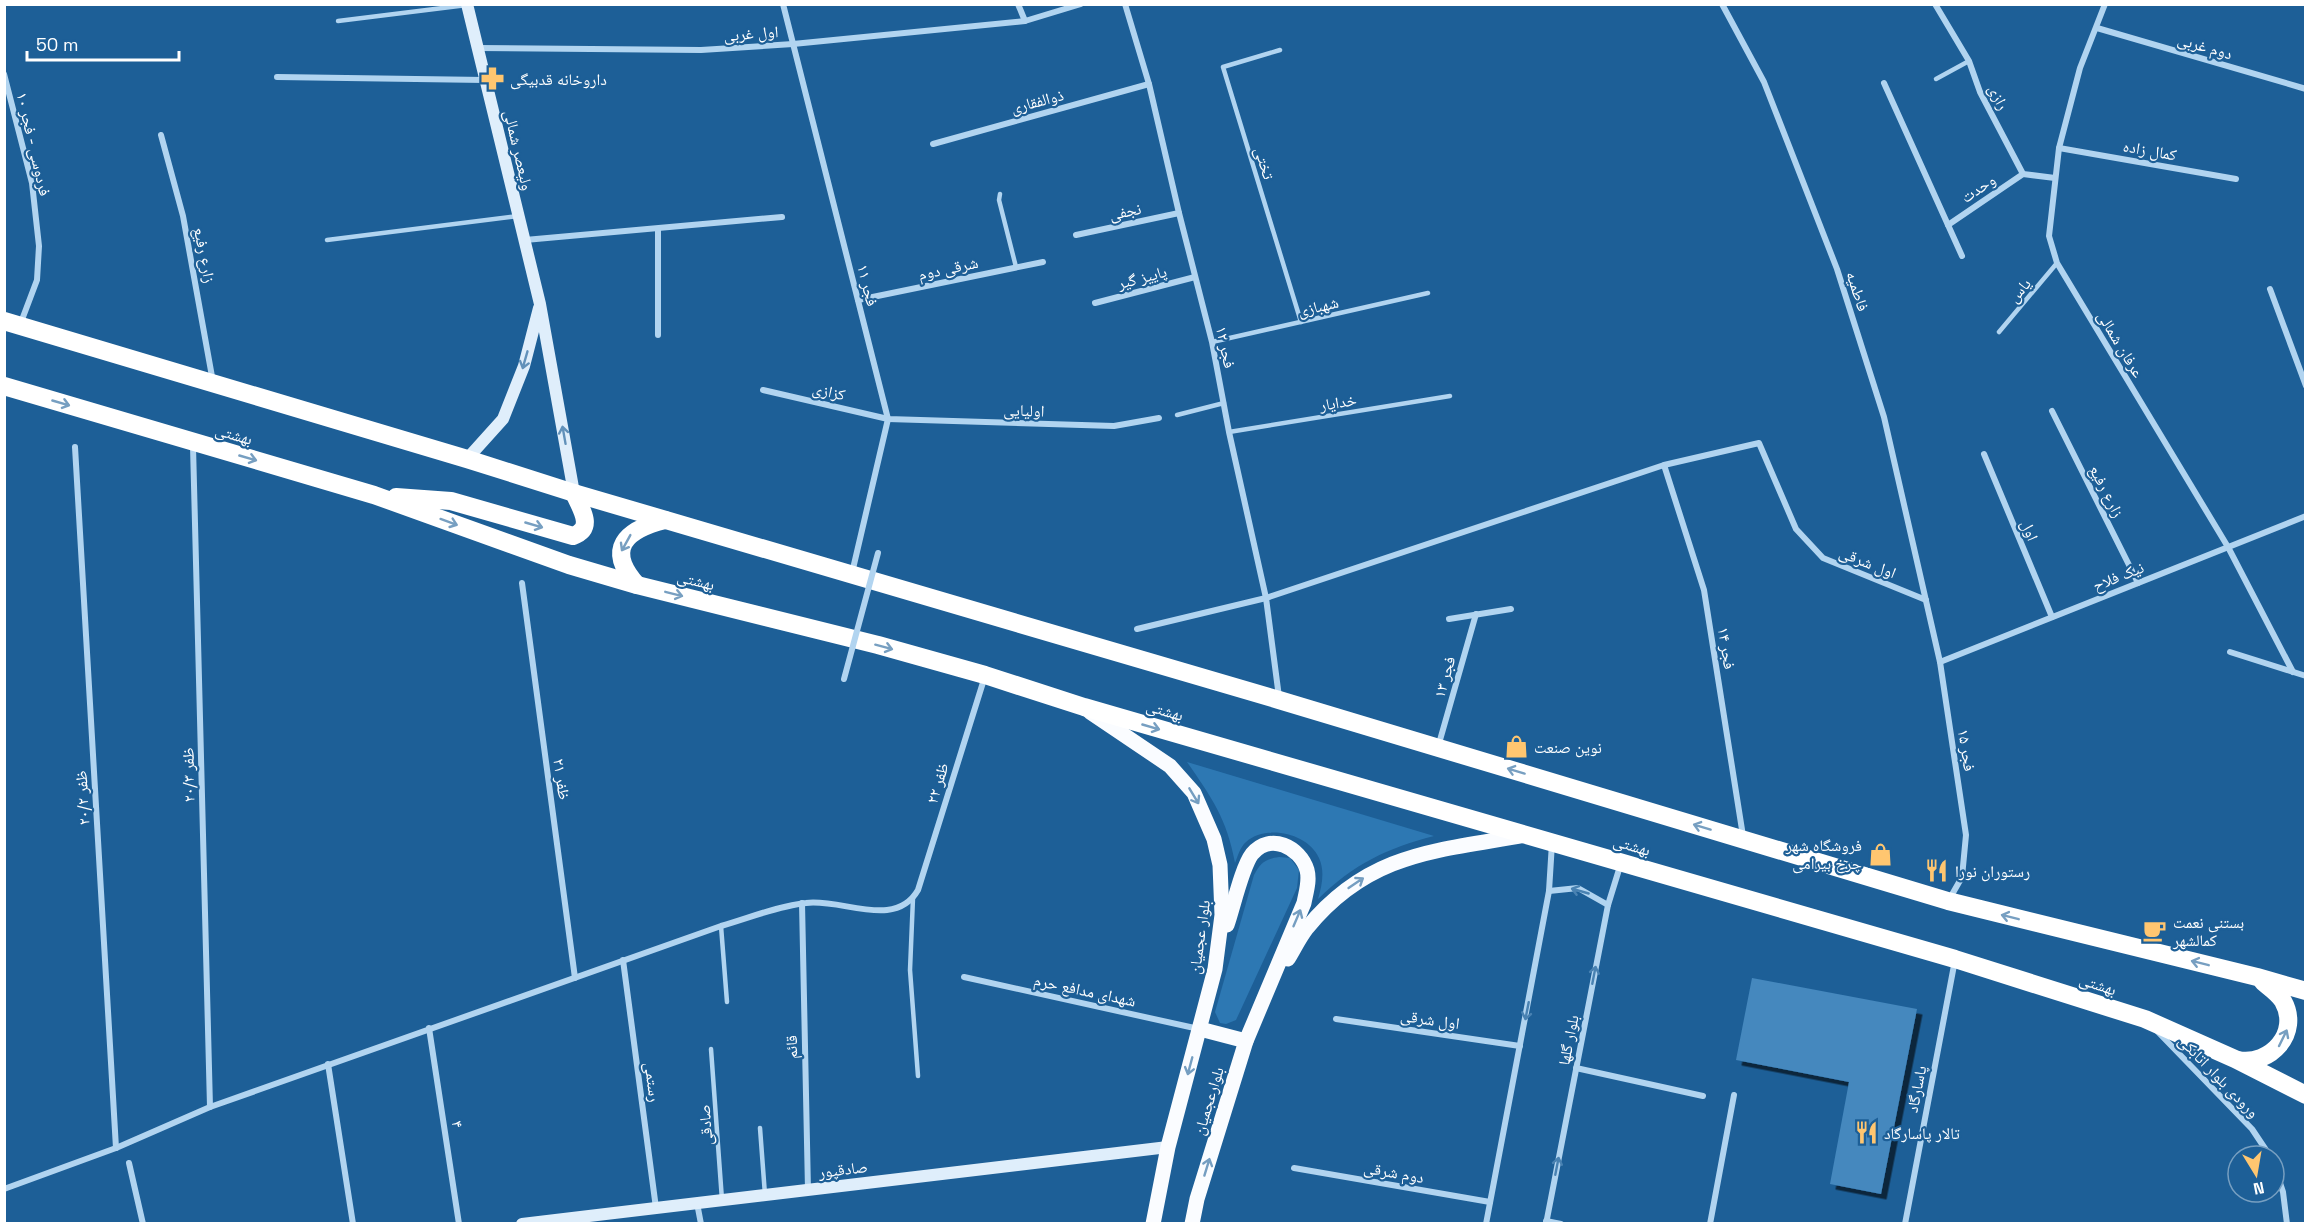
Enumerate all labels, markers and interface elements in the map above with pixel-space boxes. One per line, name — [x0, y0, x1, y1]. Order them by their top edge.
street label: اول غربی — [723, 21, 779, 46]
scale bar — [27, 24, 178, 62]
street label: دوم غربی — [2175, 29, 2235, 64]
text: 50 m — [36, 33, 78, 56]
pharmacy icon: داروخانه قدبیگی — [479, 66, 505, 92]
place label: داروخانه قدبیگی — [510, 69, 607, 90]
street label: رازی — [1983, 81, 2014, 114]
street label: ذوالفقاری — [1008, 84, 1066, 119]
street label: فردوسی - فجر ۱۰ — [11, 90, 56, 198]
street label: ولیعصر شمالی — [499, 108, 538, 192]
street label: کمال زاده — [2121, 135, 2179, 166]
street label: تختی — [1250, 144, 1279, 182]
street label: وحدت — [1957, 169, 2000, 208]
street label: نجفی — [1107, 198, 1143, 225]
street label: زارع رفیع — [189, 225, 220, 285]
street label: شرقی دوم — [916, 252, 980, 285]
street label: پاییز گیر — [1114, 261, 1169, 294]
street label: فجر ۱۱ — [852, 262, 883, 308]
street label: فاطمیه — [1841, 268, 1874, 314]
street label: یاس — [2003, 274, 2036, 307]
street label: شهبازی — [1296, 292, 1341, 321]
street label: عرفان شمالی — [2092, 307, 2149, 382]
street label: فجر ۱۲ — [1211, 324, 1240, 370]
one-way arrow — [519, 350, 530, 369]
street label: کزازی — [810, 378, 848, 406]
street label: خدایار — [1317, 389, 1358, 416]
one-way arrow — [51, 398, 70, 409]
street label: اولیایی — [1003, 399, 1045, 422]
street label: بهشتی — [213, 419, 255, 450]
one-way arrow — [558, 426, 569, 446]
one-way arrow — [238, 453, 257, 464]
street label: زارع رفیع — [2084, 461, 2129, 521]
one-way arrow — [439, 517, 458, 528]
street label: اول — [2016, 517, 2043, 544]
one-way arrow — [524, 520, 543, 531]
one-way arrow — [620, 534, 632, 551]
street label: اول شرقی — [1836, 542, 1899, 583]
street label: نیک فلاح — [2090, 557, 2147, 596]
street label: بهشتی — [675, 566, 717, 595]
one-way arrow — [664, 589, 683, 601]
street label: فجر ۱۴ — [1713, 626, 1740, 671]
one-way arrow — [874, 642, 893, 653]
street label: فجر ۱۳ — [1429, 654, 1460, 700]
street label: بهشتی — [1144, 695, 1186, 726]
one-way arrow — [1141, 722, 1160, 733]
street label: فجر ۱۵ — [1953, 728, 1980, 773]
shop icon: نوین صنعت — [1503, 734, 1529, 760]
place label: نوین صنعت — [1534, 737, 1602, 758]
street label: ظفر ۲۰/۳ — [178, 747, 199, 803]
street label: ظفر ۲۱ — [548, 757, 575, 801]
street label: ظفر ۲۲ — [921, 760, 954, 806]
one-way arrow — [1506, 765, 1525, 776]
street label: ظفر ۲۰/۲ — [71, 770, 94, 826]
one-way arrow — [1188, 787, 1200, 804]
one-way arrow — [1693, 821, 1712, 832]
street label: بهشتی — [1611, 830, 1653, 861]
place label: فروشگاه شهر چرخ بیرامی — [1785, 835, 1862, 874]
shop icon: فروشگاه شهر چرخ بیرامی — [1867, 841, 1893, 867]
restaurant icon: رستوران نورا — [1924, 858, 1950, 884]
place label: رستوران نورا — [1955, 861, 2030, 882]
one-way arrow — [1347, 876, 1364, 888]
one-way arrow — [1571, 884, 1590, 896]
street label: بلوار عجمیان — [1184, 899, 1215, 975]
one-way arrow — [1292, 910, 1303, 928]
one-way arrow — [2001, 910, 2020, 922]
place label: بستنی نعمت کمالشهر — [2172, 912, 2244, 951]
cafe icon: بستنی نعمت کمالشهر — [2142, 918, 2168, 944]
one-way arrow — [2191, 957, 2210, 969]
one-way arrow — [1589, 965, 1600, 985]
street label: شهدای مدافع حرم — [1032, 969, 1138, 1012]
street label: بهشتی — [2077, 969, 2119, 1000]
one-way arrow — [1521, 1000, 1532, 1020]
street label: اول شرقی — [1399, 1005, 1461, 1034]
street label: بلوار گلها — [1553, 1013, 1584, 1067]
one-way arrow — [2277, 1029, 2289, 1047]
street label: ورودی بلوار اتابکی — [2174, 1030, 2264, 1122]
street label: قائم — [781, 1035, 802, 1059]
one-way arrow — [1183, 1056, 1195, 1075]
street label: رستمی — [640, 1061, 665, 1103]
street label: پاسارگاد — [1902, 1063, 1931, 1114]
street label: بلوارعجمیان — [1188, 1064, 1229, 1138]
street label: صادقی — [694, 1104, 717, 1146]
street label: ۴ — [447, 1119, 468, 1129]
restaurant icon: تالار پاسارگاد — [1853, 1120, 1879, 1146]
place label: تالار پاسارگاد — [1884, 1123, 1960, 1144]
north arrow — [2226, 1144, 2286, 1204]
street label: صادقپور — [816, 1156, 869, 1183]
street label: دوم شرقی — [1362, 1157, 1426, 1188]
one-way arrow — [1552, 1157, 1563, 1176]
one-way arrow — [1202, 1158, 1213, 1177]
text: N — [2251, 1177, 2266, 1200]

